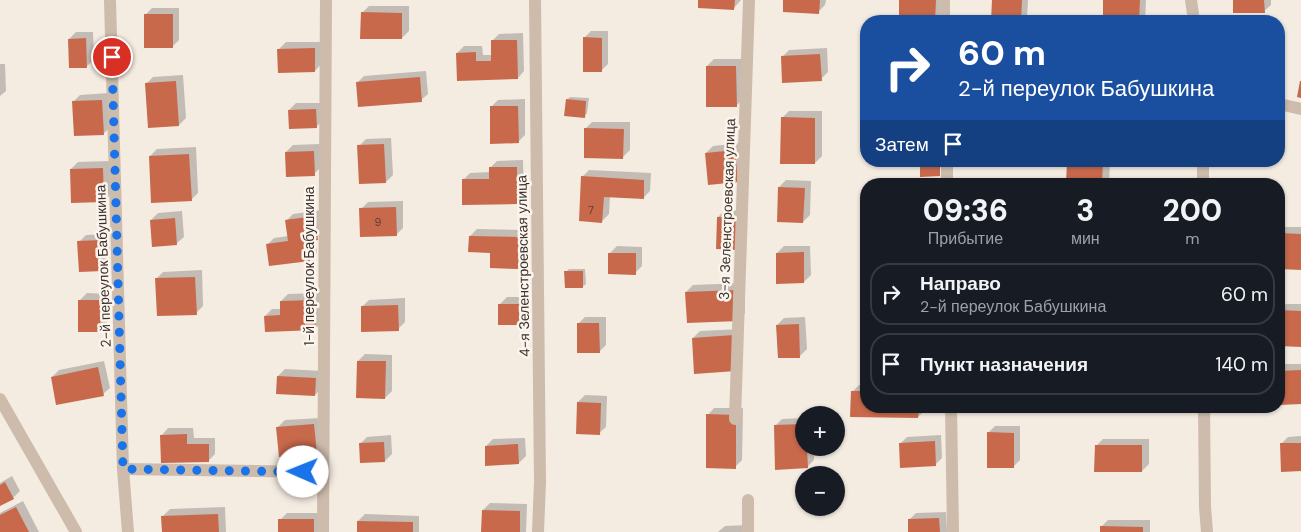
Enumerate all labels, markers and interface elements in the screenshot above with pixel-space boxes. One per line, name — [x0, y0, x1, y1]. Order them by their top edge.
text: 60 m — [958, 30, 1046, 76]
icon: right — [875, 35, 940, 100]
pin — [91, 36, 133, 78]
icon: arrive — [98, 43, 126, 71]
text: 2-й переулок Бабушкина — [958, 74, 1214, 103]
street label: 3-я Зеленстроевская улица — [715, 118, 739, 300]
icon: arrive — [939, 130, 967, 158]
text: Затем — [875, 132, 929, 157]
street label: 4-я Зеленстроевская улица — [512, 175, 534, 357]
street label: 2-й переулок Бабушкина — [91, 184, 115, 348]
street label: 1-й переулок Бабушкина — [300, 186, 318, 346]
text: 09:36 — [923, 191, 1008, 230]
text: 3 — [1076, 191, 1094, 230]
text: 200 — [1163, 191, 1222, 230]
house number: 7 — [588, 203, 594, 217]
house number: 9 — [375, 215, 382, 229]
text: Прибытие — [928, 228, 1003, 249]
text: мин — [1071, 228, 1100, 249]
text: m — [1185, 228, 1199, 249]
text: Направо — [920, 271, 1001, 296]
icon: right — [877, 280, 905, 308]
text: 60 m — [1221, 282, 1268, 307]
text: 2-й переулок Бабушкина — [920, 296, 1106, 317]
icon: arrive — [877, 350, 905, 378]
text: Пункт назначения — [920, 352, 1088, 377]
text: 140 m — [1216, 352, 1268, 377]
map controls — [795, 406, 845, 516]
button: + — [795, 406, 845, 456]
position arrow — [276, 445, 328, 497]
button: − — [795, 466, 845, 516]

